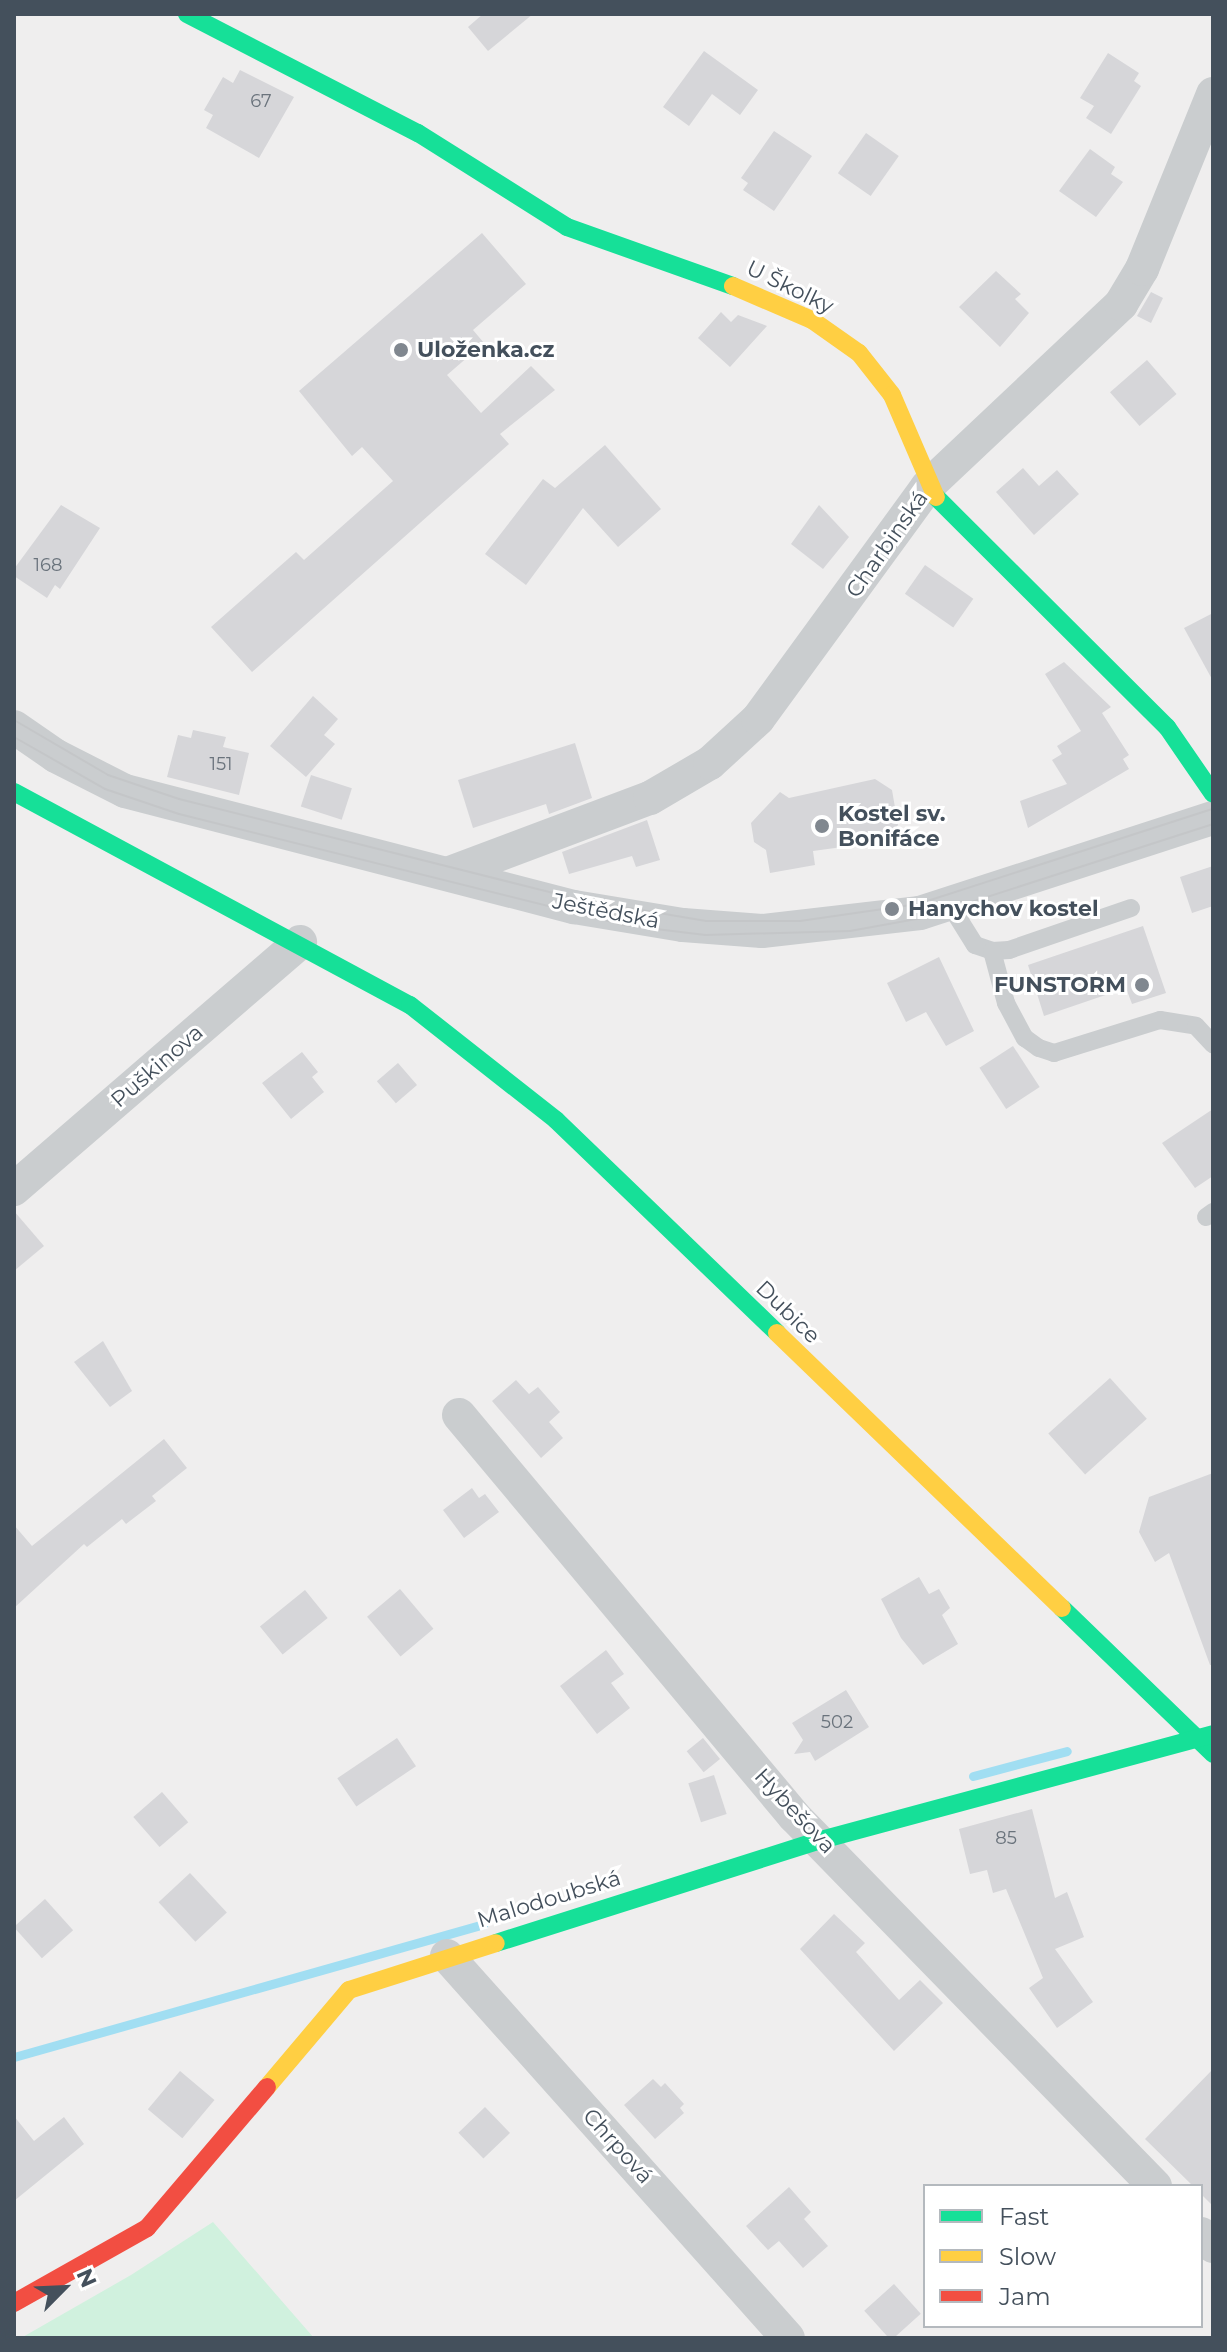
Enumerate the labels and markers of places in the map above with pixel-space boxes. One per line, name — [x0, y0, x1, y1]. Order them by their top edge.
place label: Uloženka.cz — [417, 337, 554, 363]
marker: Uloženka.cz — [392, 341, 410, 359]
place label: Kostel sv. Bonifáce — [838, 800, 946, 852]
marker: Kostel sv. Bonifáce — [813, 817, 831, 835]
place label: Hanychov kostel — [908, 896, 1099, 922]
marker: Hanychov kostel — [883, 900, 901, 918]
place label: FUNSTORM — [994, 972, 1126, 998]
marker: FUNSTORM — [1133, 976, 1151, 994]

